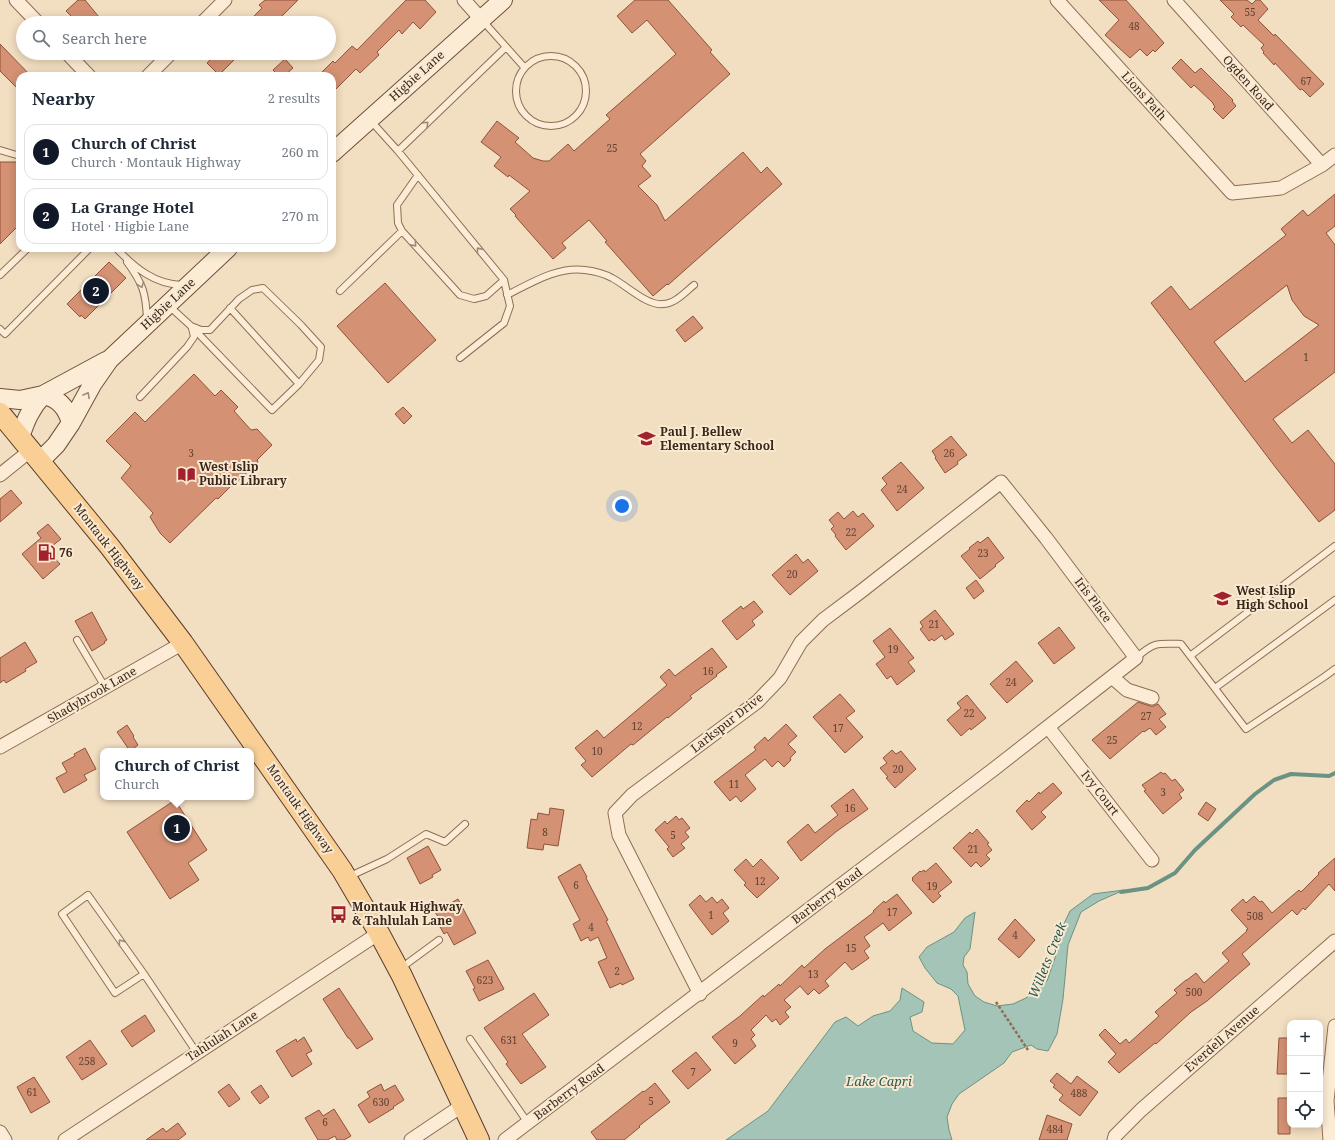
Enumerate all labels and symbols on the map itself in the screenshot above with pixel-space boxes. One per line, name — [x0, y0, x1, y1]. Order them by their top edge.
house number: 55 — [1244, 5, 1256, 19]
house number: 48 — [1128, 19, 1140, 33]
street label: Higbie Lane — [385, 46, 448, 105]
street label: Ogden Road — [1219, 51, 1278, 114]
street label: Lions Path — [1118, 68, 1171, 124]
house number: 67 — [1300, 74, 1312, 88]
one-way arrow — [421, 121, 429, 129]
house number: 25 — [606, 141, 618, 155]
one-way arrow — [409, 239, 417, 247]
one-way arrow — [477, 247, 484, 254]
street label: Higbie Lane — [137, 274, 199, 333]
pin: 2 — [83, 276, 109, 306]
one-way arrow — [136, 281, 144, 289]
house number: 1 — [1303, 350, 1309, 364]
one-way arrow — [82, 392, 89, 399]
place label: Paul J. Bellew Elementary School — [660, 423, 775, 454]
school or university icon: Paul J. Bellew Elementary School — [637, 429, 657, 449]
house number: 3 — [188, 446, 194, 460]
house number: 26 — [943, 446, 955, 460]
place label: West Islip Public Library — [199, 458, 287, 489]
library icon: West Islip Public Library — [176, 464, 196, 484]
house number: 24 — [896, 482, 908, 496]
your location — [612, 496, 632, 516]
street label: Montauk Highway — [70, 500, 149, 594]
house number: 22 — [845, 525, 857, 539]
fuel station icon: 76 — [36, 543, 56, 563]
place label: 76 — [59, 544, 73, 561]
house number: 23 — [977, 546, 989, 560]
house number: 20 — [786, 567, 798, 581]
street label: Iris Place — [1071, 574, 1116, 626]
place label: West Islip High School — [1236, 582, 1309, 613]
school or university icon: West Islip High School — [1213, 588, 1233, 608]
house number: 21 — [928, 617, 940, 631]
house number: 19 — [887, 642, 899, 656]
street label: Shadybrook Lane — [44, 662, 139, 727]
house number: 16 — [702, 664, 714, 678]
house number: 24 — [1005, 675, 1017, 689]
street label: Larkspur Drive — [687, 689, 766, 756]
house number: 22 — [963, 706, 975, 720]
house number: 27 — [1140, 709, 1152, 723]
house number: 12 — [631, 719, 643, 733]
house number: 17 — [832, 721, 844, 735]
house number: 25 — [1106, 733, 1118, 747]
house number: 10 — [591, 744, 603, 758]
street label: Montauk Highway — [263, 761, 338, 857]
house number: 20 — [892, 762, 904, 776]
street label: Ivy Court — [1077, 767, 1123, 819]
house number: 11 — [728, 777, 740, 791]
house number: 3 — [1160, 785, 1166, 799]
house number: 16 — [844, 801, 856, 815]
pin: 1 — [164, 813, 190, 843]
house number: 8 — [542, 825, 548, 839]
house number: 5 — [670, 828, 676, 842]
house number: 21 — [967, 842, 979, 856]
street label: Barberry Road — [788, 863, 866, 928]
house number: 12 — [754, 874, 766, 888]
house number: 6 — [573, 878, 579, 892]
house number: 19 — [926, 879, 938, 893]
place label: Montauk Highway & Tahlulah Lane — [352, 898, 463, 929]
bus stop icon: Montauk Highway & Tahlulah Lane — [329, 904, 349, 924]
house number: 17 — [886, 905, 898, 919]
house number: 1 — [708, 908, 714, 922]
house number: 508 — [1247, 909, 1264, 923]
water label: Willets Creek — [1024, 919, 1071, 1001]
house number: 4 — [588, 920, 594, 934]
house number: 4 — [1012, 928, 1018, 942]
one-way arrow — [119, 939, 126, 946]
house number: 15 — [845, 941, 857, 955]
house number: 2 — [614, 964, 620, 978]
house number: 13 — [807, 967, 819, 981]
house number: 623 — [477, 973, 494, 987]
house number: 500 — [1186, 985, 1203, 999]
street label: Everdell Avenue — [1181, 1001, 1263, 1076]
street label: Tahlulah Lane — [183, 1006, 261, 1065]
house number: 631 — [501, 1033, 517, 1047]
house number: 9 — [732, 1036, 738, 1050]
house number: 258 — [79, 1054, 96, 1068]
street label: Barberry Road — [530, 1059, 608, 1124]
house number: 7 — [690, 1065, 696, 1079]
water label: Lake Capri — [845, 1072, 912, 1090]
house number: 61 — [26, 1085, 38, 1099]
house number: 488 — [1071, 1086, 1088, 1100]
house number: 5 — [648, 1094, 654, 1108]
house number: 630 — [373, 1095, 390, 1109]
house number: 6 — [322, 1115, 328, 1129]
house number: 484 — [1047, 1122, 1064, 1136]

